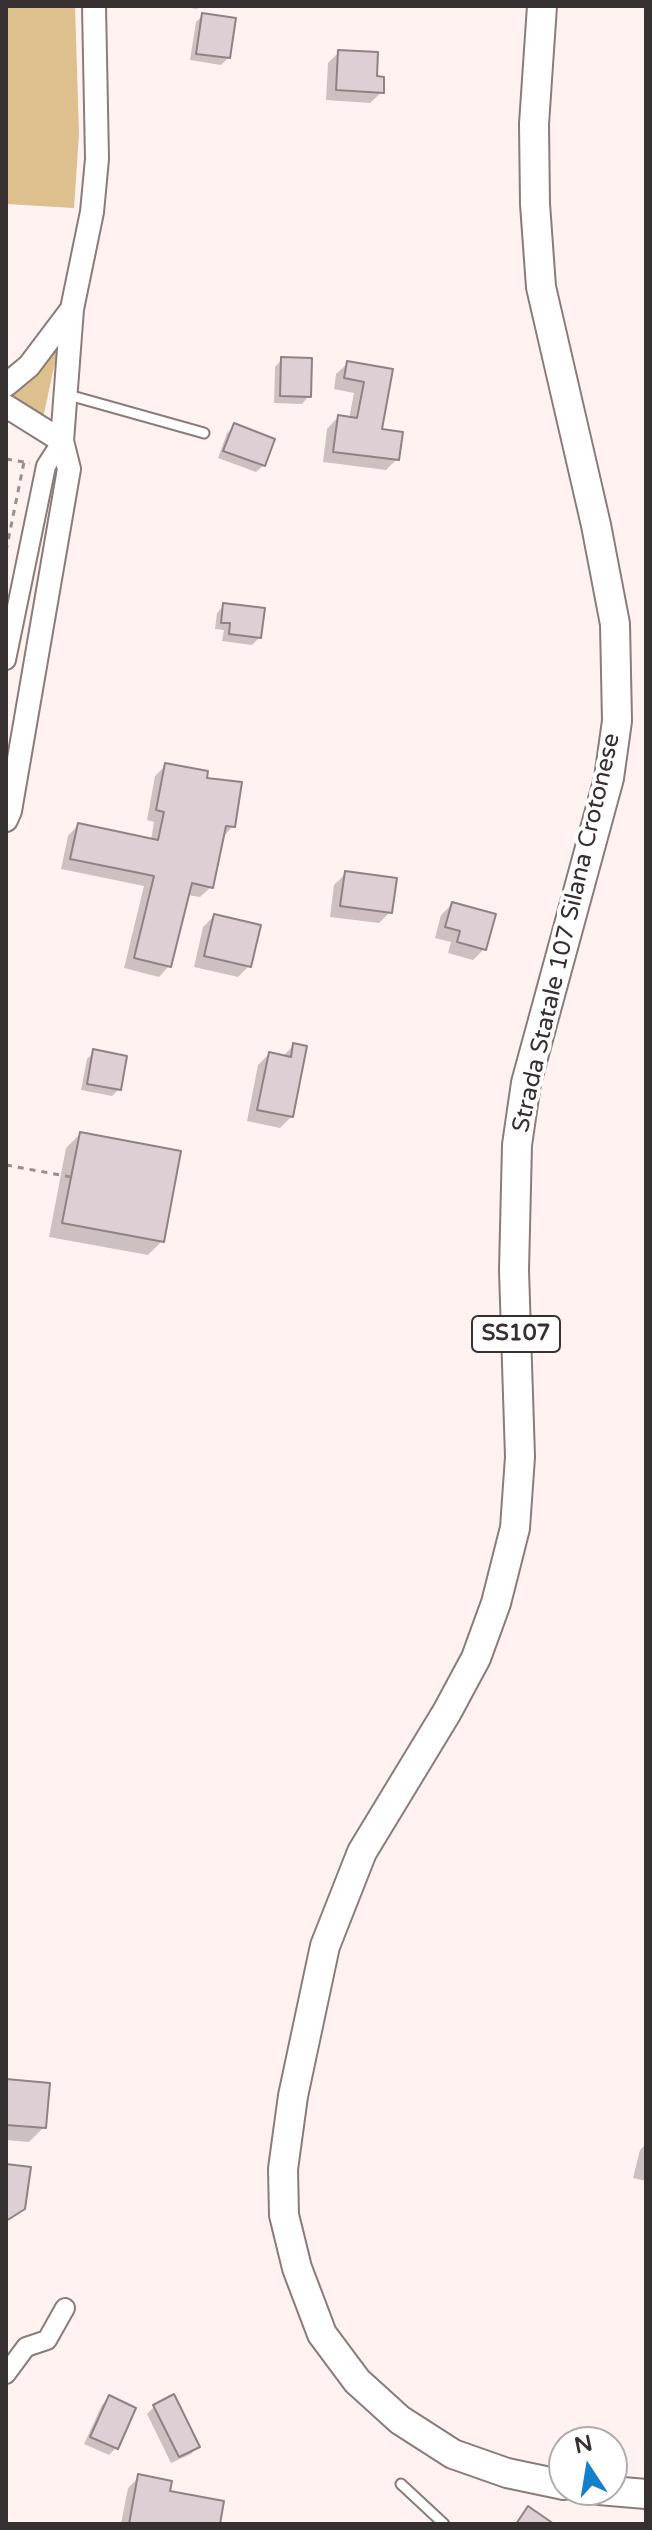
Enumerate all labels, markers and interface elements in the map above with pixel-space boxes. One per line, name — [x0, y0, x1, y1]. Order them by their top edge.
street label: Strada Statale 107 Silana Crotonese — [507, 731, 627, 1135]
road number: SS107 — [472, 1316, 560, 1352]
north arrow — [548, 2426, 628, 2506]
text: N — [572, 2430, 595, 2459]

